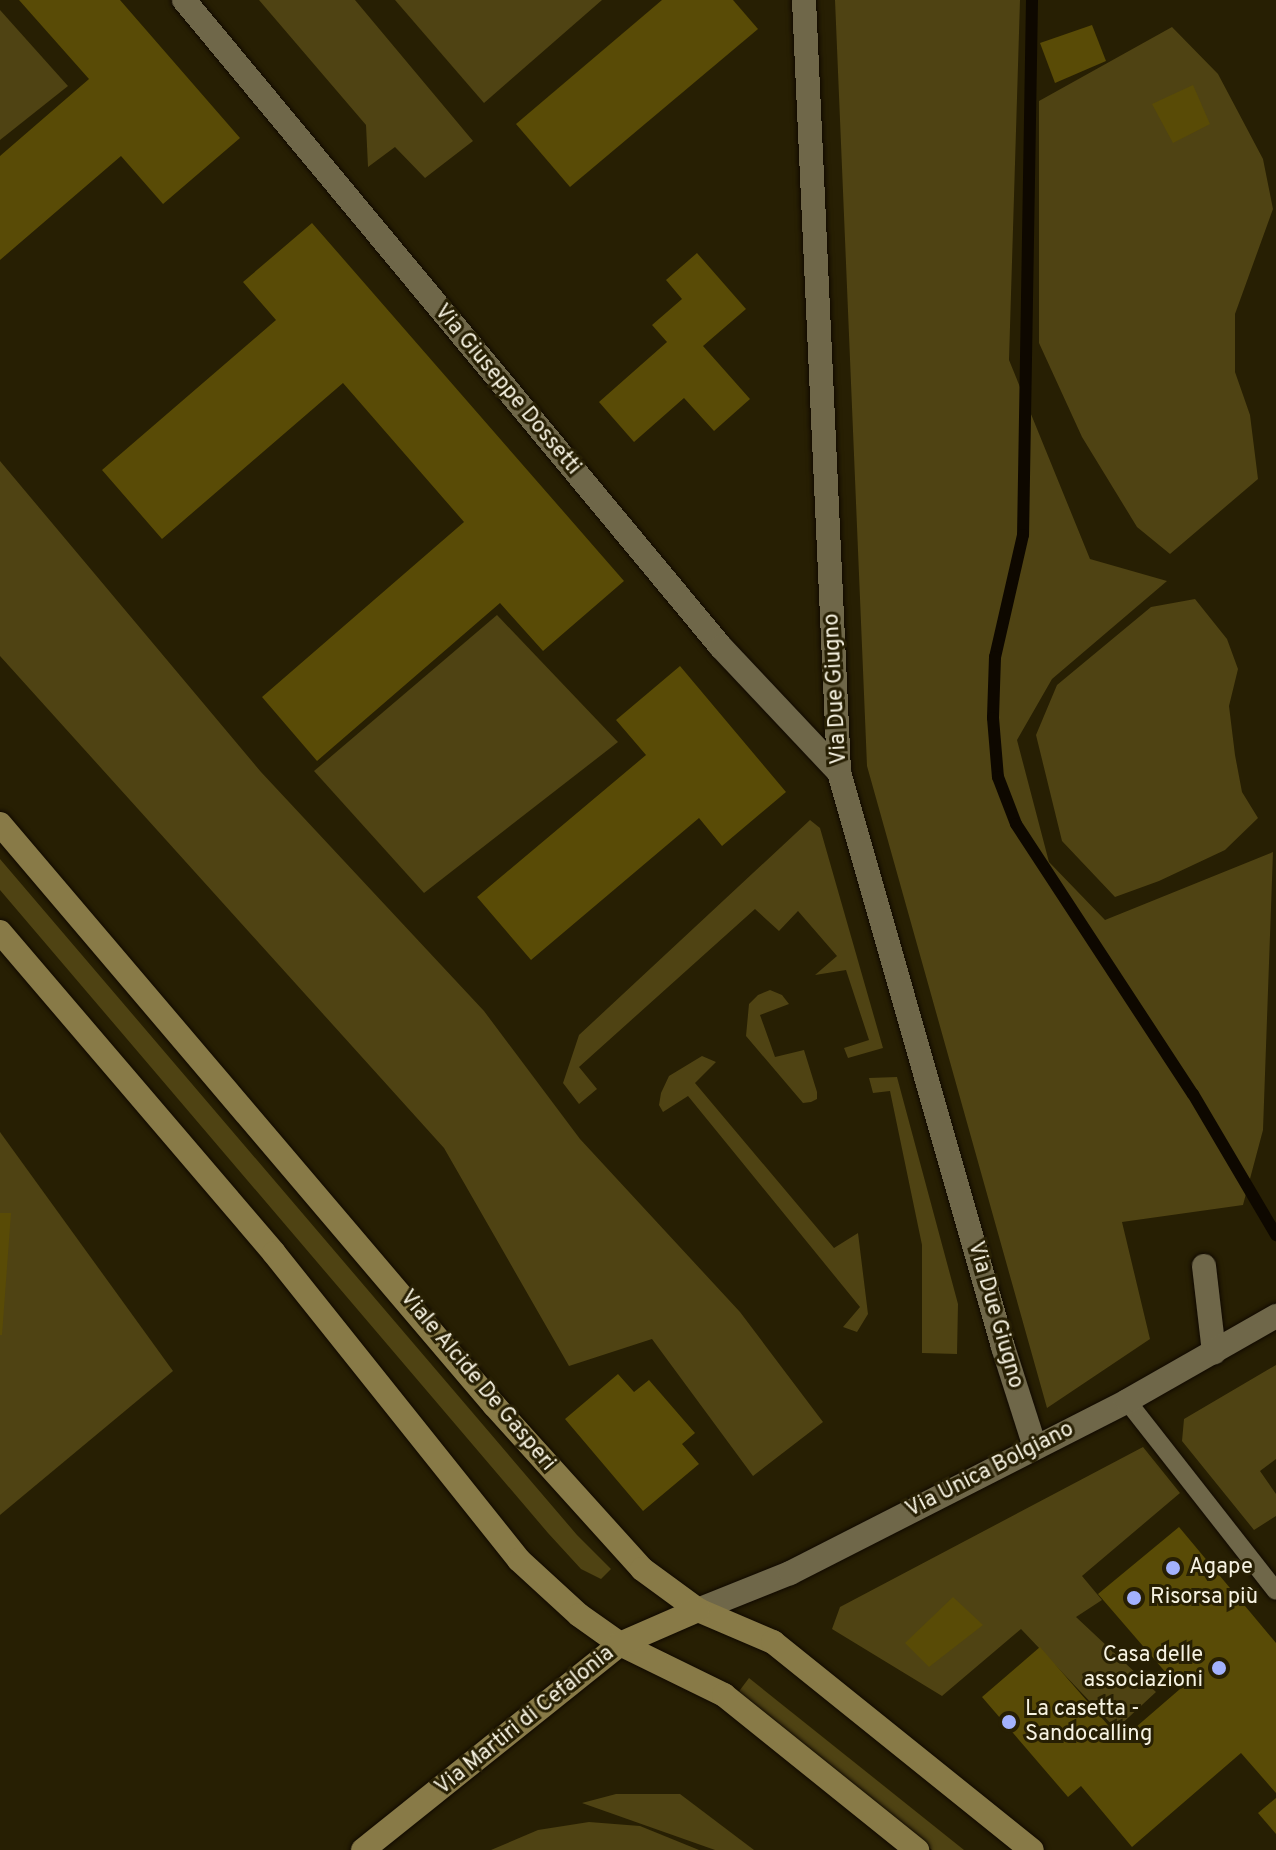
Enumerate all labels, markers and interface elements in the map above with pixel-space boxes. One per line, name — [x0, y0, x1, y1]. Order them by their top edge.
street label: Via Giuseppe Dossetti — [428, 299, 586, 481]
street label: Via Due Giugno — [819, 613, 853, 765]
street label: Via Due Giugno — [961, 1239, 1029, 1391]
street label: Viale Alcide De Gasperi — [393, 1285, 561, 1477]
street label: Via Unica Bolgiano — [902, 1416, 1078, 1524]
place label: Agape — [1189, 1555, 1253, 1581]
marker: Agape — [1164, 1559, 1182, 1577]
place label: Risorsa più — [1150, 1585, 1258, 1611]
marker: Risorsa più — [1125, 1589, 1143, 1607]
street label: Via Martiri di Cefalonia — [430, 1641, 620, 1801]
place label: Casa delle associazioni — [1083, 1642, 1203, 1694]
marker: Casa delle associazioni — [1210, 1659, 1228, 1677]
place label: La casetta - Sandocalling — [1025, 1696, 1152, 1748]
marker: La casetta - Sandocalling — [1000, 1713, 1018, 1731]

